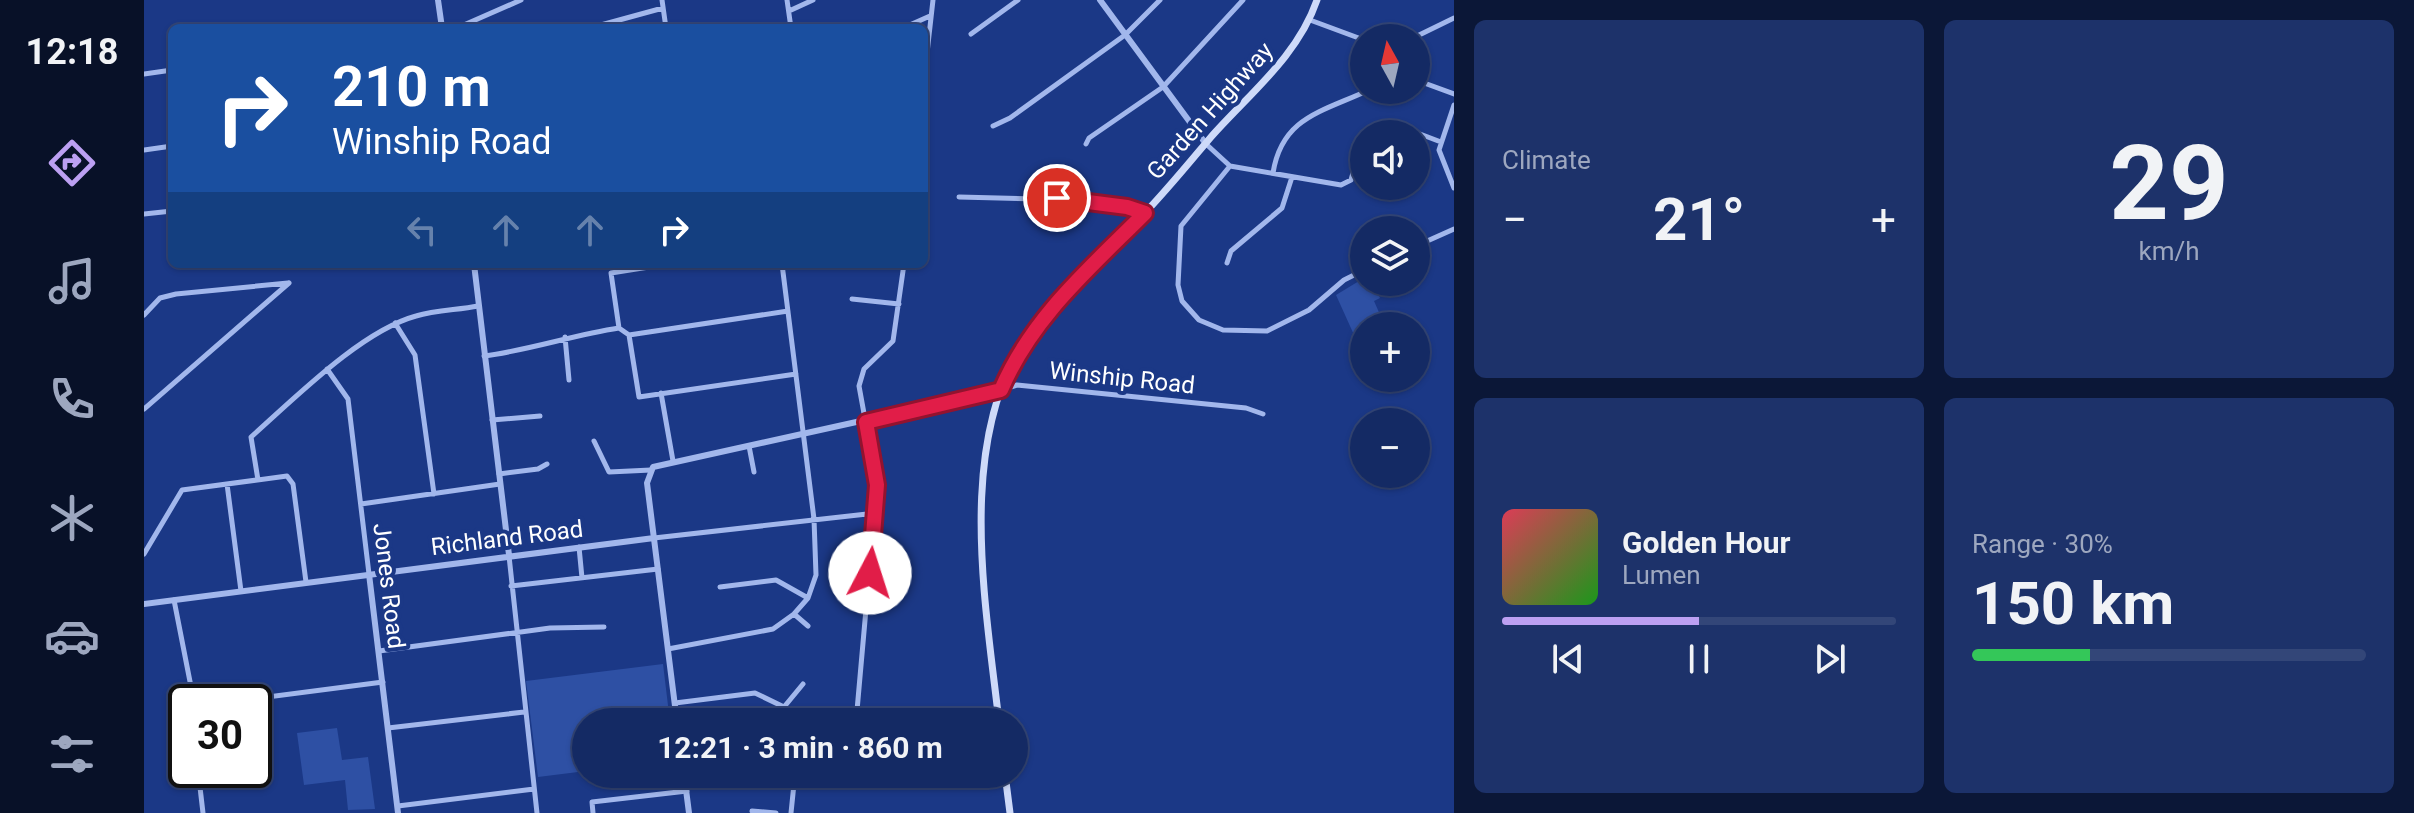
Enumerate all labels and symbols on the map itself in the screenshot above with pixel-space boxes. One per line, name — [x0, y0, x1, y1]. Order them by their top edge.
north arrow — [1350, 24, 1430, 104]
street label: Garden Highway — [1141, 36, 1279, 185]
pin — [1023, 164, 1091, 232]
street label: Winship Road — [1048, 356, 1196, 400]
street label: Richland Road — [429, 515, 585, 561]
street label: Jones Road — [367, 522, 411, 650]
position arrow — [828, 531, 912, 615]
speed limit sign: 30 — [168, 684, 272, 788]

